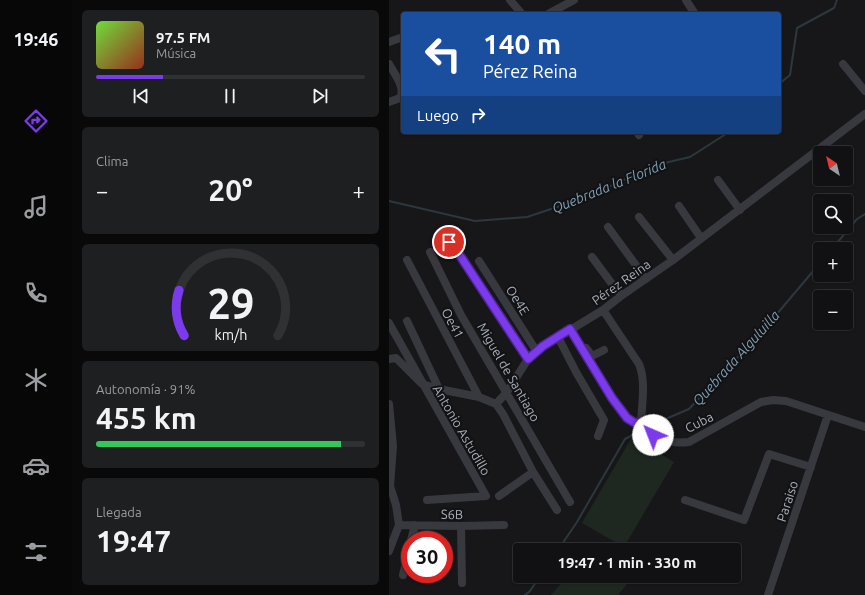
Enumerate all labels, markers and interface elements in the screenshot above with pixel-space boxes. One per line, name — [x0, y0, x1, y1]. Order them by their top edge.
icon: left — [417, 28, 469, 80]
text: 140 m — [483, 28, 561, 59]
text: 19:46 — [13, 29, 59, 49]
text: 97.5 FM — [156, 29, 210, 46]
text: Música — [156, 46, 196, 60]
text: Pérez Reina — [483, 61, 578, 81]
icon: previous — [130, 85, 152, 107]
icon: pause — [219, 85, 241, 107]
icon: next — [309, 85, 331, 107]
icon: right — [467, 104, 489, 126]
icon: directions — [22, 107, 50, 135]
text: Luego — [417, 107, 459, 124]
north arrow — [813, 146, 853, 186]
map controls — [813, 146, 853, 330]
text: Clima — [96, 154, 128, 168]
water label: Quebrada la Florida — [550, 156, 669, 217]
text: 20° — [208, 173, 253, 207]
text: − — [96, 178, 108, 203]
text: + — [353, 178, 365, 203]
icon: music — [22, 193, 50, 221]
button: search — [813, 194, 853, 234]
pin — [432, 225, 466, 259]
icon: arrive — [438, 231, 460, 253]
button: + — [813, 242, 853, 282]
street label: Pérez Reina — [589, 257, 653, 307]
icon: phone — [22, 279, 50, 307]
text: 29 — [207, 279, 254, 326]
street label: Oe4E — [504, 283, 532, 317]
button: − — [813, 290, 853, 330]
street label: Oe41 — [439, 306, 467, 340]
water label: Quebrada Alguluilla — [689, 307, 784, 409]
street label: Miguel de Santiago — [475, 320, 543, 424]
text: km/h — [214, 326, 247, 342]
icon: climate — [22, 366, 50, 394]
text: Autonomía · 91% — [96, 382, 195, 396]
street label: Antonio Astudillo — [431, 382, 493, 478]
text: 455 km — [96, 401, 197, 435]
street label: Cuba — [683, 409, 715, 435]
position arrow — [632, 414, 674, 456]
icon: car — [22, 452, 50, 480]
street label: Paraiso — [774, 479, 800, 523]
text: Llegada — [96, 505, 142, 519]
street label: S6B — [441, 507, 463, 521]
text: 19:47 — [96, 524, 171, 558]
speed limit sign: 30 — [401, 531, 453, 583]
icon: filters — [22, 538, 50, 566]
text: 19:47 · 1 min · 330 m — [558, 554, 696, 571]

